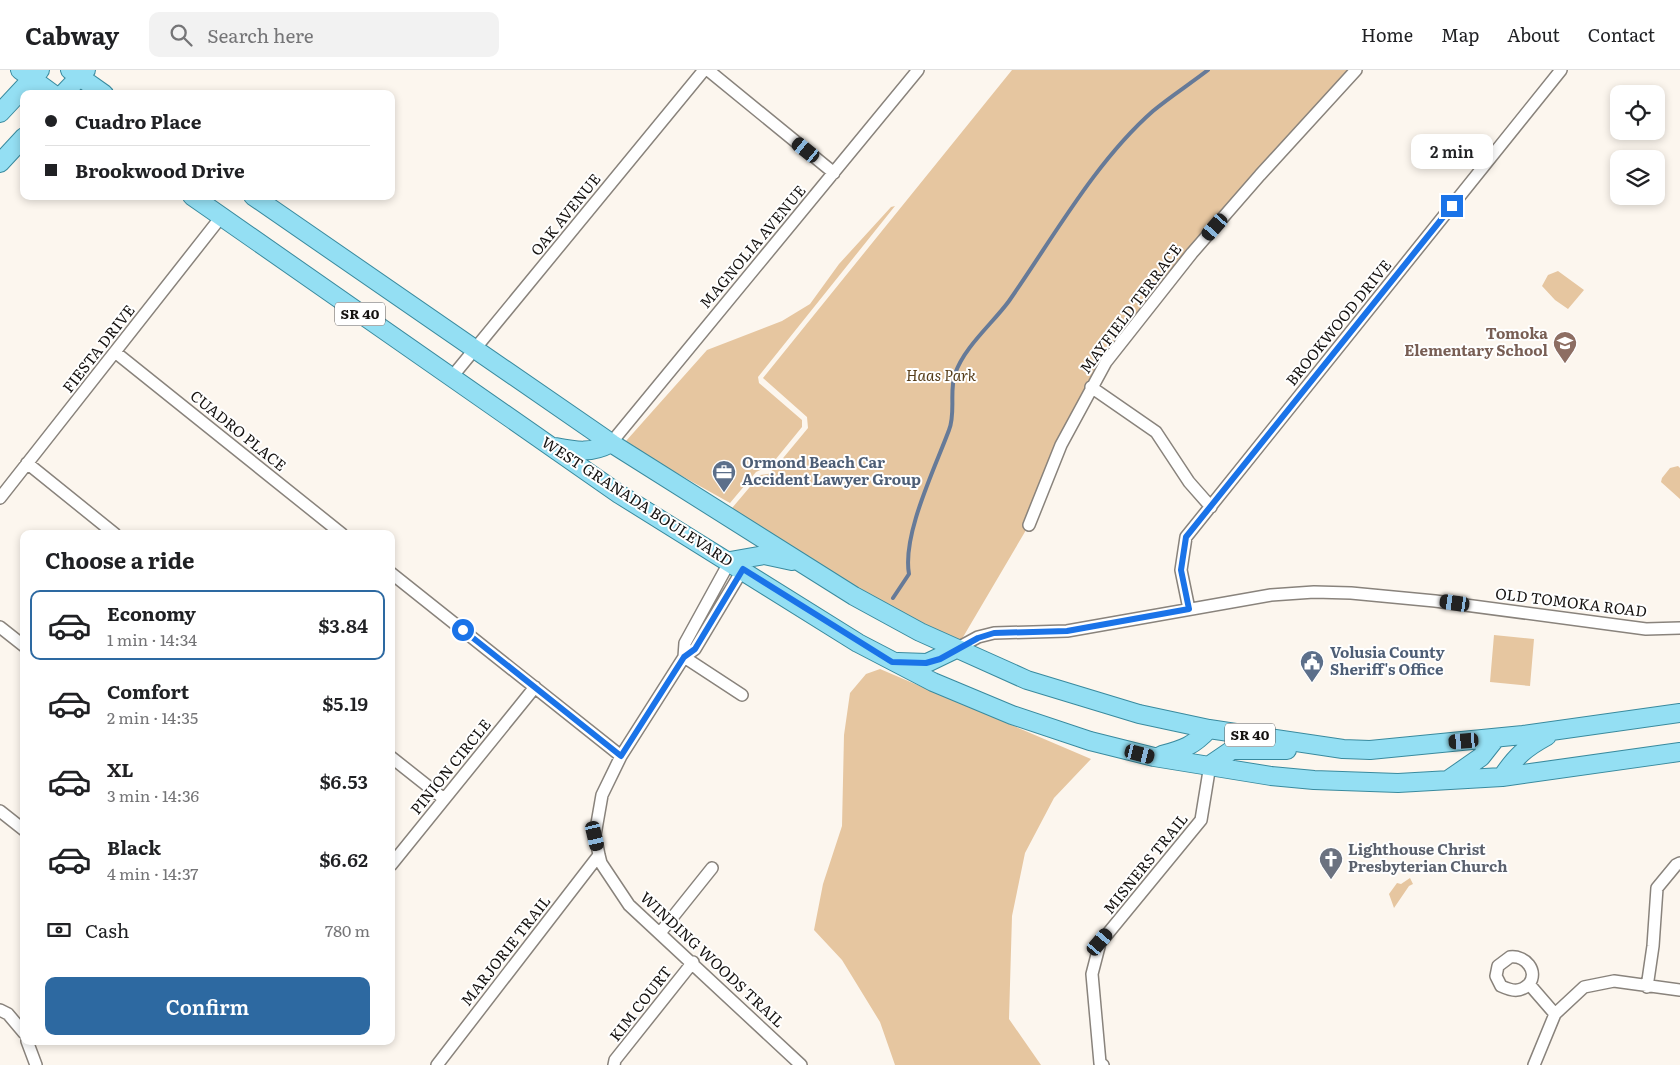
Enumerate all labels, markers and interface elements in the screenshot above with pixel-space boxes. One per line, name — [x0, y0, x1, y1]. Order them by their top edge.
search box — [149, 12, 499, 57]
text: Cabway — [25, 17, 119, 52]
icon: search — [167, 21, 195, 49]
text: Search here — [207, 21, 314, 49]
text: Home — [1361, 21, 1413, 48]
text: Map — [1441, 21, 1479, 48]
text: About — [1507, 21, 1560, 48]
text: Contact — [1588, 21, 1655, 48]
map controls — [1610, 85, 1665, 205]
button: locate — [1610, 85, 1665, 140]
text: Cuadro Place — [75, 107, 201, 135]
callout: 2 min — [1411, 134, 1493, 168]
car — [789, 135, 822, 165]
text: 2 min — [1430, 139, 1474, 163]
button: layers — [1610, 150, 1665, 205]
text: Brookwood Drive — [75, 156, 245, 184]
street label: OAK AVENUE — [524, 168, 605, 260]
street label: MAGNOLIA AVENUE — [693, 179, 810, 313]
route end — [1441, 195, 1463, 217]
car — [1199, 211, 1230, 243]
street label: MAYFIELD TERRACE — [1073, 238, 1186, 378]
street label: BROOKWOOD DRIVE — [1280, 254, 1396, 390]
street label: FIESTA DRIVE — [56, 299, 140, 397]
road number: SR 40 — [335, 302, 385, 325]
place label: Tomoka Elementary School — [1404, 321, 1549, 361]
school or university icon: Tomoka Elementary School — [1552, 330, 1578, 364]
park label: Haas Park — [906, 363, 977, 386]
street label: CUADRO PLACE — [186, 384, 292, 476]
street label: WEST GRANADA BOULEVARD — [537, 430, 738, 571]
place label: Ormond Beach Car Accident Lawyer Group — [742, 450, 921, 490]
office icon: Ormond Beach Car Accident Lawyer Group — [711, 459, 737, 493]
text: Choose a ride — [45, 543, 194, 576]
street label: OLD TOMOKA ROAD — [1494, 581, 1648, 622]
car — [1439, 593, 1470, 613]
text: Economy — [107, 599, 196, 627]
icon: car — [47, 603, 92, 648]
text: $3.84 — [318, 611, 368, 639]
route start — [452, 619, 474, 641]
text: 1 min · 14:34 — [107, 627, 197, 651]
place label: Volusia County Sheriff's Office — [1330, 640, 1445, 680]
public building icon: Volusia County Sheriff's Office — [1299, 649, 1325, 683]
text: Comfort — [107, 677, 189, 705]
icon: car — [47, 681, 92, 726]
text: $5.19 — [322, 689, 368, 717]
text: 2 min · 14:35 — [107, 705, 198, 729]
street label: PINION CIRCLE — [404, 713, 496, 819]
road number: SR 40 — [1225, 724, 1275, 746]
car — [1448, 732, 1479, 750]
car — [1123, 743, 1156, 765]
text: XL — [107, 755, 134, 783]
icon: car — [47, 759, 92, 804]
text: $6.53 — [320, 767, 368, 795]
text: 3 min · 14:36 — [107, 783, 199, 807]
street label: MISNERS TRAIL — [1097, 808, 1193, 918]
car — [584, 820, 605, 852]
text: Black — [107, 833, 161, 861]
icon: car — [47, 837, 92, 882]
place label: Lighthouse Christ Presbyterian Church — [1348, 837, 1508, 877]
text: $6.62 — [319, 845, 368, 873]
church icon: Lighthouse Christ Presbyterian Church — [1318, 846, 1344, 880]
text: 4 min · 14:37 — [107, 861, 198, 885]
street label: WINDING WOODS TRAIL — [636, 886, 790, 1032]
street label: MARJORIE TRAIL — [454, 890, 555, 1010]
icon: cash — [45, 916, 73, 944]
text: Cash — [85, 916, 129, 944]
text: 780 m — [325, 918, 370, 942]
car — [1084, 926, 1115, 958]
street label: KIM COURT — [603, 960, 677, 1046]
button: Confirm — [45, 977, 370, 1035]

